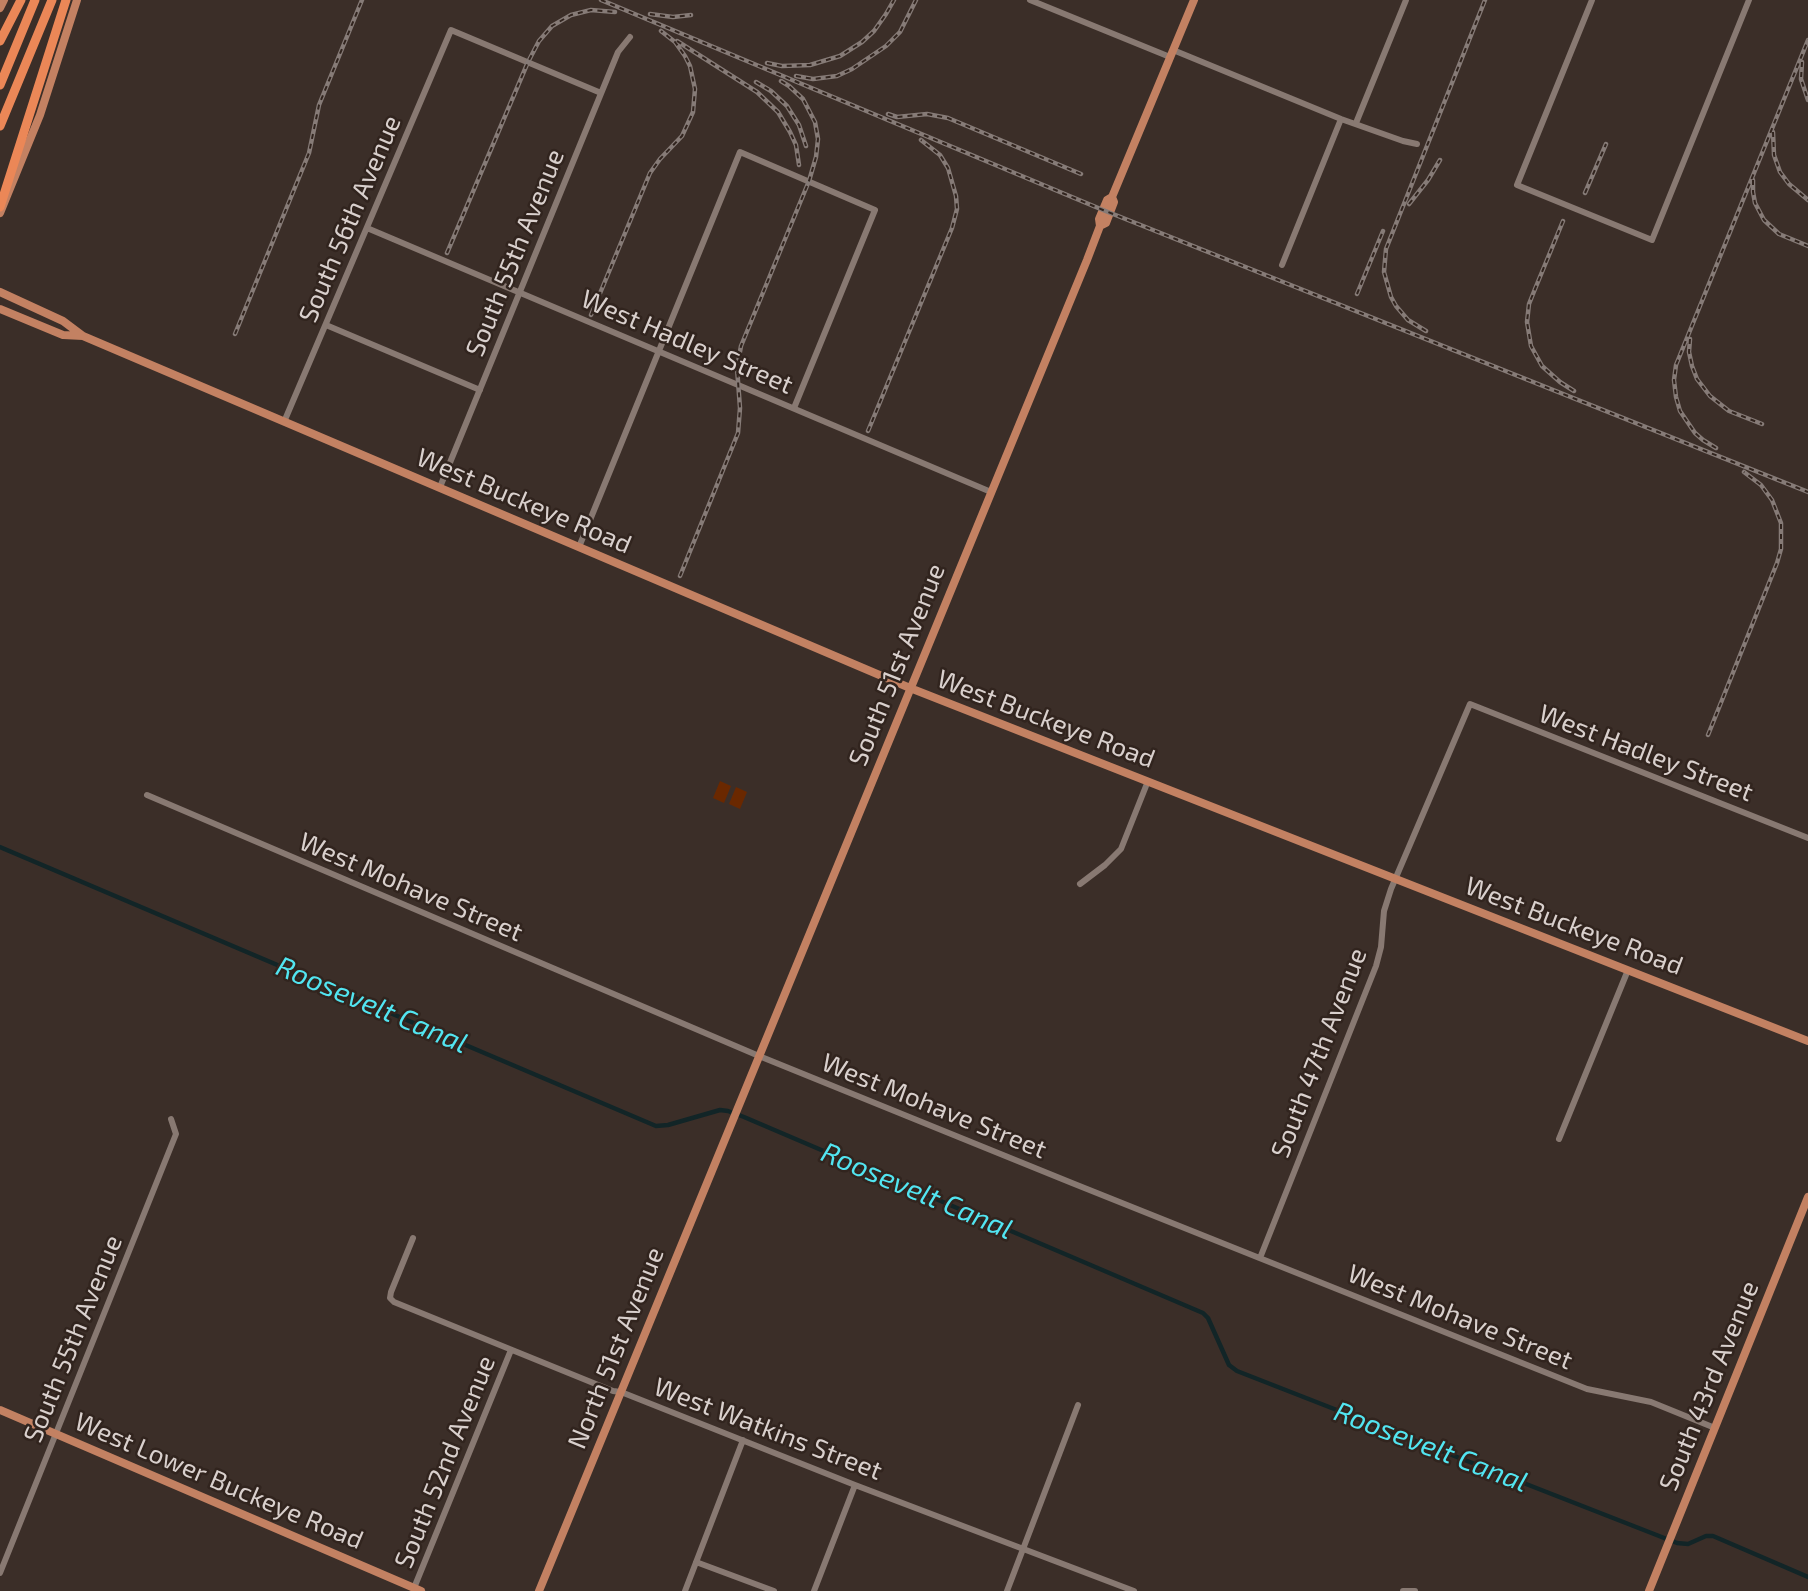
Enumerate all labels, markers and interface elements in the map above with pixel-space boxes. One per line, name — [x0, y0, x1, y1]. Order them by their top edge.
street label: South 56th Avenue — [292, 111, 408, 327]
street label: South 55th Avenue — [459, 145, 571, 361]
street label: West Hadley Street — [576, 283, 798, 401]
street label: West Buckeye Road — [412, 442, 636, 560]
street label: South 51st Avenue — [842, 559, 952, 771]
street label: West Buckeye Road — [933, 663, 1159, 775]
street label: West Hadley Street — [1534, 698, 1758, 808]
street label: West Mohave Street — [295, 826, 527, 948]
street label: West Buckeye Road — [1461, 870, 1687, 982]
street label: South 47th Avenue — [1265, 944, 1373, 1162]
water label: Roosevelt Canal — [271, 950, 473, 1060]
street label: West Mohave Street — [817, 1047, 1051, 1165]
water label: Roosevelt Canal — [816, 1136, 1018, 1246]
street label: South 55th Avenue — [17, 1231, 129, 1447]
street label: North 51st Avenue — [561, 1243, 671, 1453]
street label: West Mohave Street — [1343, 1258, 1577, 1376]
street label: South 43rd Avenue — [1653, 1277, 1765, 1495]
street label: South 52nd Avenue — [388, 1351, 502, 1573]
street label: West Watkins Street — [650, 1371, 886, 1487]
water label: Roosevelt Canal — [1329, 1395, 1533, 1499]
street label: West Lower Buckeye Road — [70, 1406, 368, 1556]

